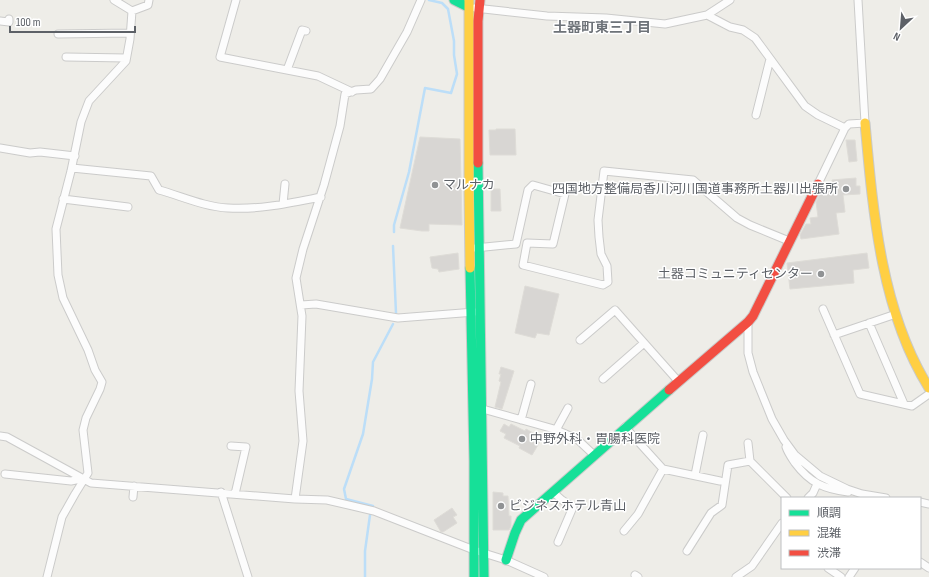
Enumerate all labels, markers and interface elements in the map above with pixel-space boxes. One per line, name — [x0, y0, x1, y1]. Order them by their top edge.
scale bar — [10, 8, 135, 34]
north arrow — [881, 8, 921, 48]
text: 100 m — [16, 15, 41, 30]
district label: 土器町東三丁目 — [553, 19, 651, 36]
text: N — [891, 29, 902, 44]
place label: マルナカ — [443, 177, 495, 193]
marker: マルナカ — [430, 180, 440, 190]
place label: 四国地方整備局香川河川国道事務所土器川出張所 — [552, 181, 838, 197]
marker: 四国地方整備局香川河川国道事務所土器川出張所 — [841, 184, 851, 194]
place label: 土器コミュニティセンター — [658, 266, 813, 282]
marker: 土器コミュニティセンター — [816, 269, 826, 279]
place label: 中野外科・胃腸科医院 — [530, 431, 660, 447]
marker: 中野外科・胃腸科医院 — [517, 434, 527, 444]
legend — [781, 497, 921, 569]
place label: ビジネスホテル青山 — [509, 498, 626, 514]
marker: ビジネスホテル青山 — [496, 501, 506, 511]
text: 順調 — [817, 506, 841, 521]
text: 混雑 — [817, 526, 841, 541]
text: 渋滞 — [817, 546, 841, 561]

